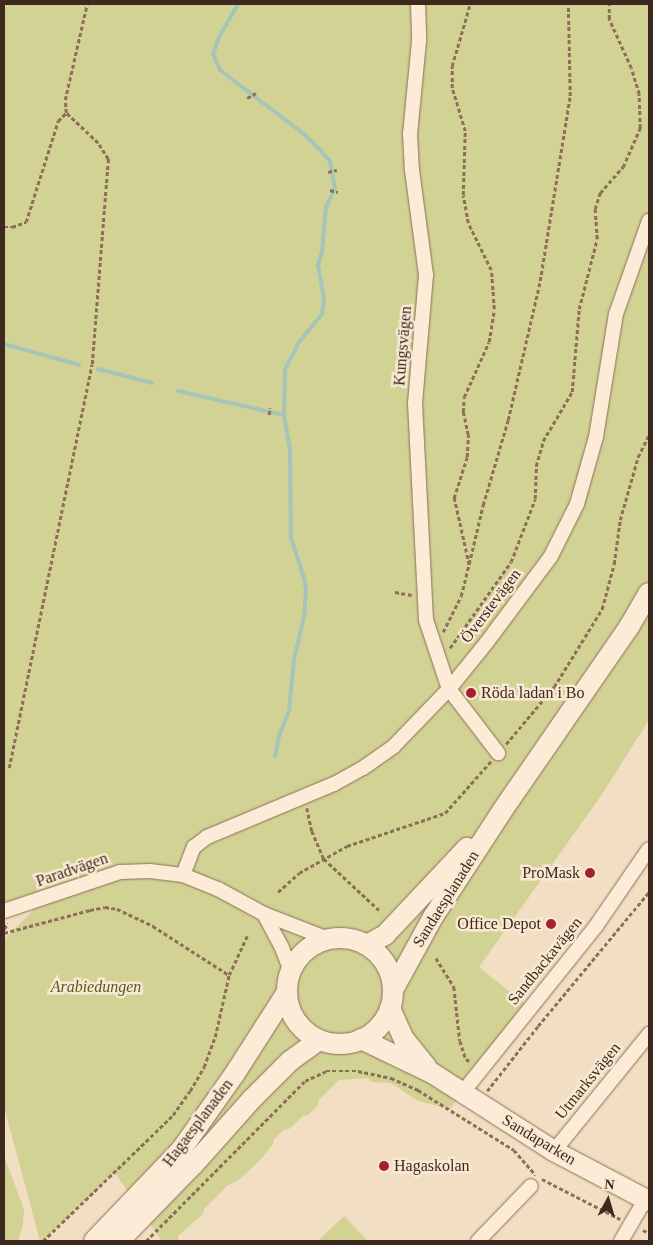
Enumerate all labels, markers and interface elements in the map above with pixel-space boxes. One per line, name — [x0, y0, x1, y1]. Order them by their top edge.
street label: Kungsvägen — [390, 305, 416, 387]
street label: Överstevägen — [457, 565, 525, 647]
place label: Röda ladan i Bo — [481, 683, 585, 703]
marker: Röda ladan i Bo — [465, 687, 477, 699]
street label: Sandaesplanaden — [409, 847, 483, 951]
street label: Paradvägen — [34, 849, 110, 891]
place label: ProMask — [522, 863, 580, 883]
marker: ProMask — [584, 867, 596, 879]
street label: Sandbackavägen — [504, 913, 586, 1009]
place label: Office Depot — [457, 914, 541, 934]
marker: Office Depot — [545, 918, 557, 930]
park label: Arabiedungen — [51, 977, 141, 997]
street label: Utmarksvägen — [551, 1039, 625, 1123]
street label: Hagaesplanaden — [159, 1075, 237, 1171]
street label: Sandaparken — [499, 1110, 579, 1170]
place label: Hagaskolan — [394, 1156, 470, 1176]
marker: Hagaskolan — [378, 1160, 390, 1172]
north arrow — [583, 1175, 633, 1225]
text: N — [604, 1177, 615, 1193]

